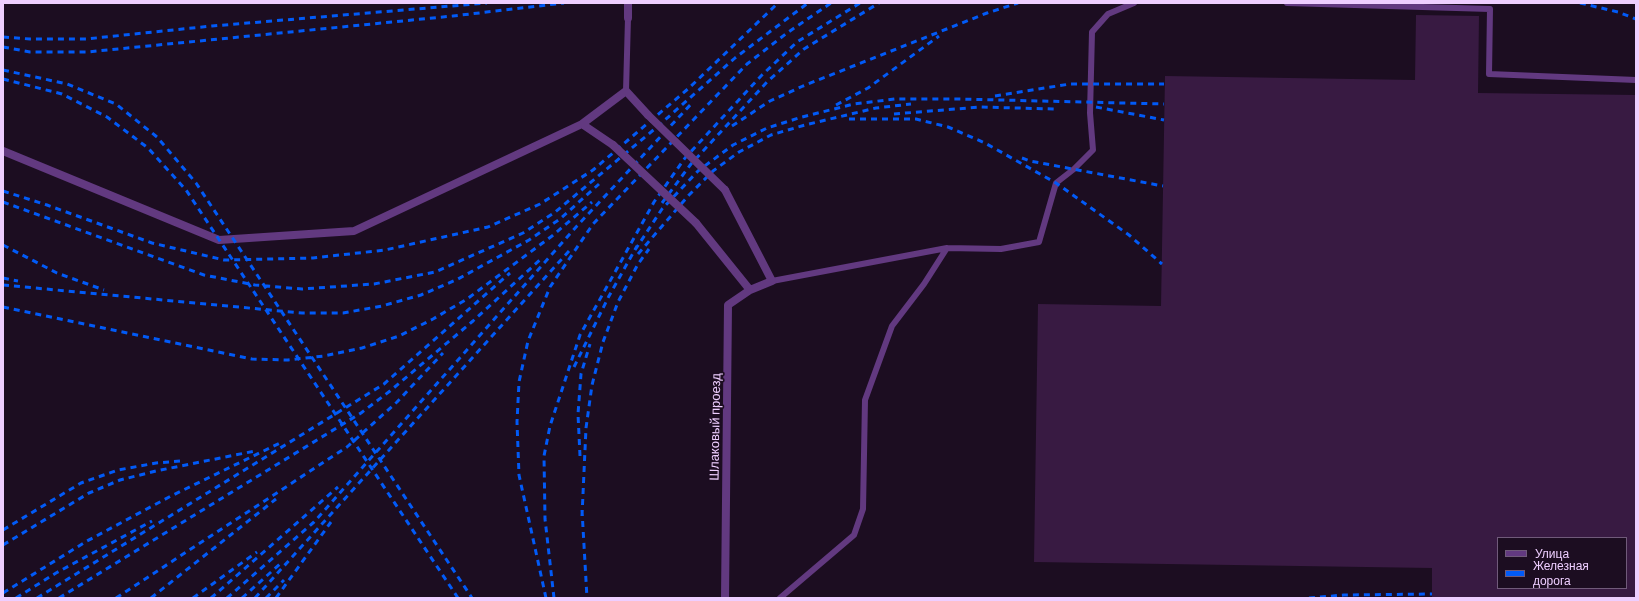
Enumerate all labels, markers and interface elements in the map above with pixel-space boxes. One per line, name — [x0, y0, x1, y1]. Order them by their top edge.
street label: Шлаковый проезд — [706, 373, 724, 481]
legend — [1497, 537, 1627, 589]
text: Улица — [1535, 546, 1569, 560]
text: Железная дорога — [1533, 558, 1589, 587]

